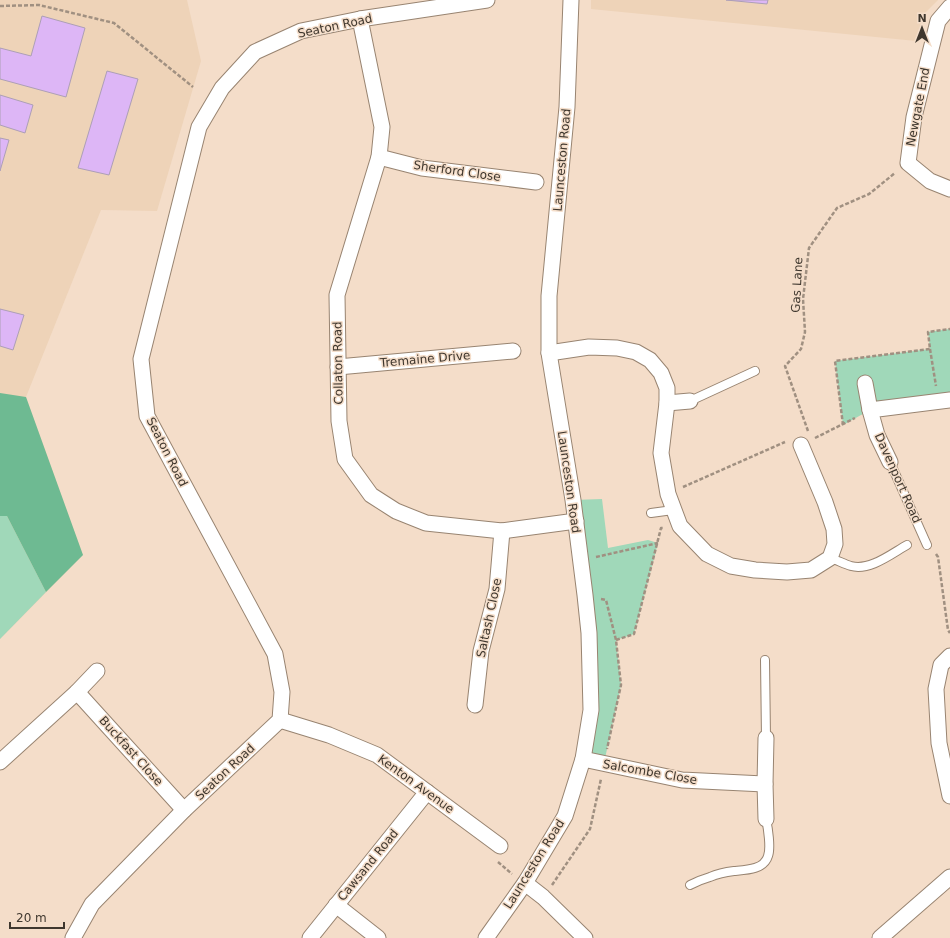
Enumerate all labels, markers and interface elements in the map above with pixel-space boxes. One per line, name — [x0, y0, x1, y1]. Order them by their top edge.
north arrow — [902, 8, 942, 48]
street label: Seaton Road — [296, 11, 374, 41]
text: N — [917, 12, 927, 25]
street label: Newgate End — [904, 66, 932, 148]
street label: Launceston Road — [551, 108, 573, 212]
street label: Sherford Close — [412, 158, 502, 184]
street label: Gas Lane — [789, 257, 805, 313]
street label: Collaton Road — [330, 321, 346, 405]
street label: Tremaine Drive — [378, 348, 471, 370]
street label: Seaton Road — [144, 415, 190, 489]
street label: Launceston Road — [555, 430, 583, 534]
street label: Davenport Road — [872, 431, 924, 525]
street label: Saltash Close — [474, 577, 504, 659]
street label: Buckfast Close — [96, 713, 166, 789]
street label: Seaton Road — [192, 741, 258, 803]
street label: Kenton Avenue — [375, 752, 457, 816]
street label: Salcombe Close — [602, 757, 698, 787]
street label: Launceston Road — [501, 817, 567, 911]
street label: Cawsand Road — [335, 826, 401, 904]
scale bar — [10, 904, 64, 930]
text: 20 m — [16, 911, 47, 925]

